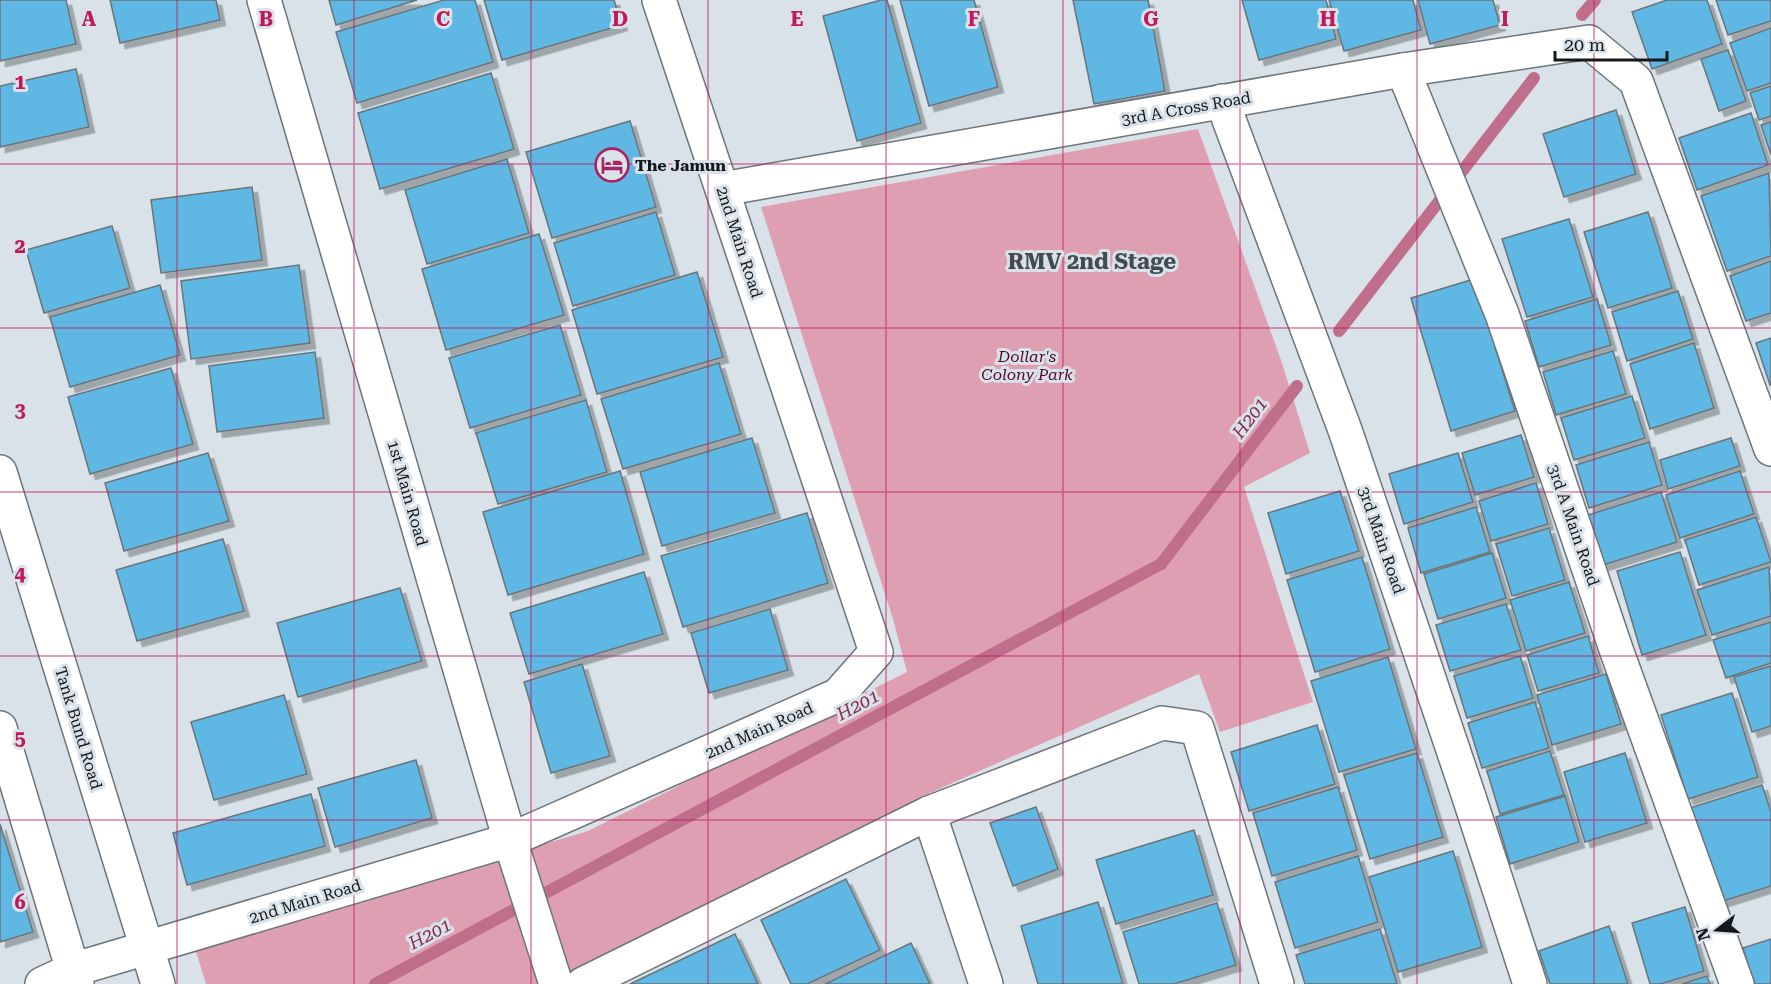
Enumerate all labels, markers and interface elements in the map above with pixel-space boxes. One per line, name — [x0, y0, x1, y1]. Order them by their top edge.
text: A — [82, 7, 97, 31]
text: B — [259, 7, 273, 31]
text: C — [436, 7, 450, 31]
text: D — [612, 7, 628, 31]
text: E — [791, 7, 804, 31]
text: F — [968, 7, 980, 31]
text: G — [1143, 7, 1159, 31]
text: H — [1320, 7, 1336, 31]
text: I — [1501, 7, 1509, 31]
scale bar — [1555, 24, 1668, 62]
text: 20 m — [1564, 34, 1605, 55]
text: 1 — [14, 70, 26, 94]
street label: 3rd A Cross Road — [1120, 88, 1252, 129]
hotel icon: The Jamun — [594, 147, 630, 183]
place label: The Jamun — [635, 156, 726, 175]
street label: 2nd Main Road — [713, 184, 767, 300]
text: 2 — [14, 234, 26, 258]
district label: RMV 2nd Stage — [1008, 249, 1176, 274]
park label: Dollar's Colony Park — [981, 347, 1073, 384]
water label: H201 — [1227, 393, 1272, 443]
text: 3 — [14, 398, 26, 422]
street label: 1st Main Road — [383, 438, 432, 548]
street label: 3rd A Main Road — [1544, 462, 1603, 589]
street label: 3rd Main Road — [1354, 484, 1409, 596]
text: 4 — [14, 562, 26, 586]
street label: Tank Bund Road — [51, 665, 106, 792]
water label: H201 — [832, 685, 883, 725]
street label: 2nd Main Road — [702, 698, 816, 763]
text: 5 — [14, 726, 26, 750]
street label: 2nd Main Road — [247, 875, 363, 928]
text: 6 — [14, 890, 26, 914]
north arrow — [1687, 900, 1747, 960]
water label: H201 — [404, 914, 455, 954]
text: N — [1692, 926, 1714, 943]

